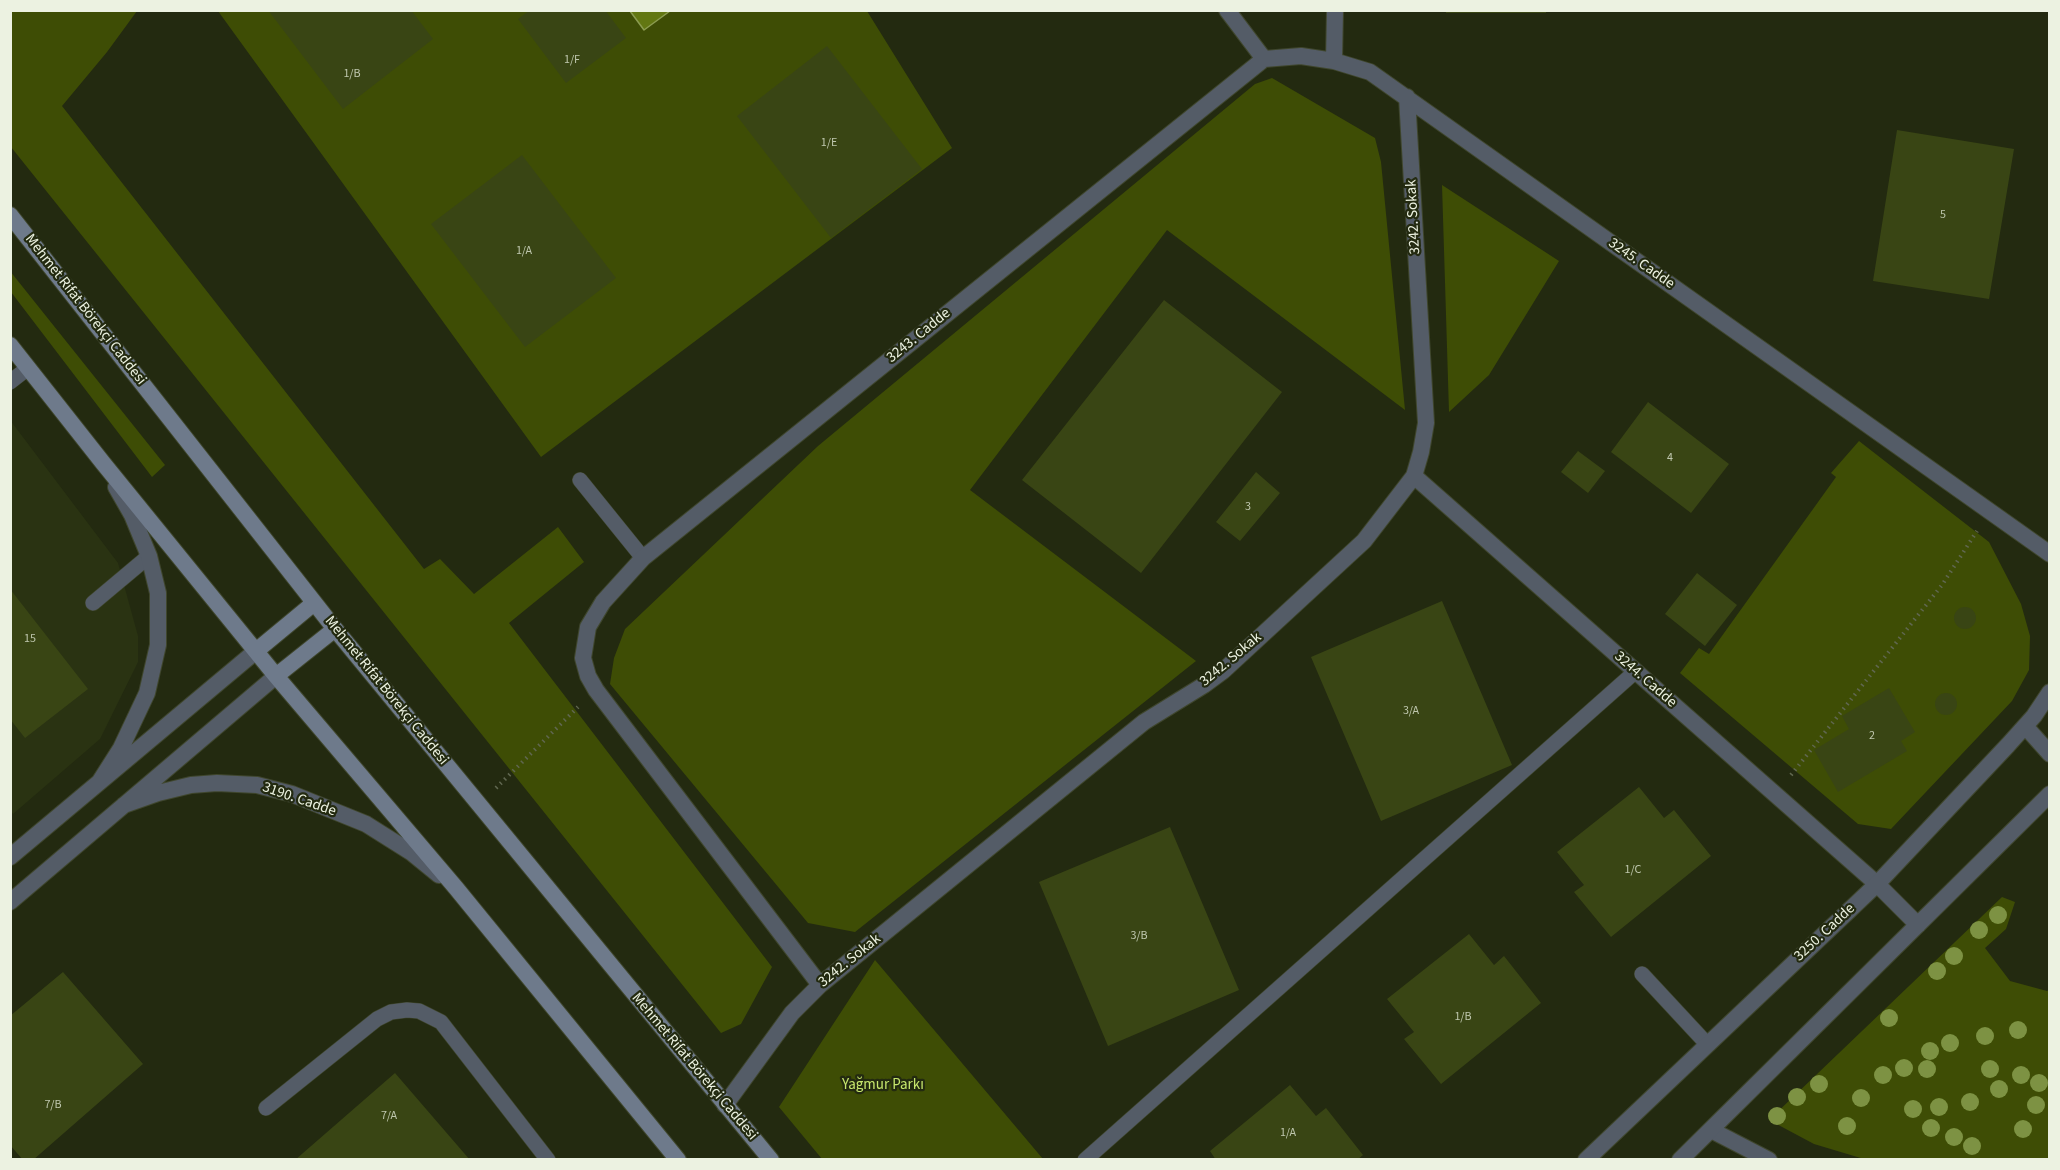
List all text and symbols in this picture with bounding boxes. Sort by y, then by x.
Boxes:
house number: 1/F [564,53,580,67]
house number: 1/B [343,67,361,81]
house number: 1/E [821,136,837,150]
street label: 3242. Sokak [1403,179,1425,255]
house number: 5 [1940,208,1946,222]
street label: Mehmet Rifat Börekçi Caddesi [21,231,149,389]
street label: 3245. Cadde [1604,235,1678,293]
house number: 1/A [516,244,532,258]
street label: 3243. Cadde [884,305,954,367]
house number: 4 [1667,451,1673,465]
house number: 3 [1245,500,1251,514]
street label: Mehmet Rifat Börekçi Caddesi [320,613,452,769]
street label: 3242. Sokak [1197,629,1265,691]
house number: 15 [24,632,36,646]
street label: 3244. Cadde [1610,648,1680,712]
house number: 3/A [1403,704,1419,718]
house number: 2 [1869,729,1875,743]
street label: 3190. Cadde [260,779,338,821]
house number: 1/C [1625,863,1641,877]
street label: 3250. Cadde [1791,900,1859,966]
house number: 3/B [1130,929,1148,943]
street label: 3242. Sokak [815,930,885,992]
street label: Mehmet Rifat Börekçi Caddesi [627,990,761,1144]
house number: 1/B [1454,1010,1472,1024]
park label: Yağmur Parkı [842,1077,924,1095]
house number: 7/B [44,1098,62,1112]
house number: 7/A [381,1109,397,1123]
house number: 1/A [1280,1126,1296,1140]

